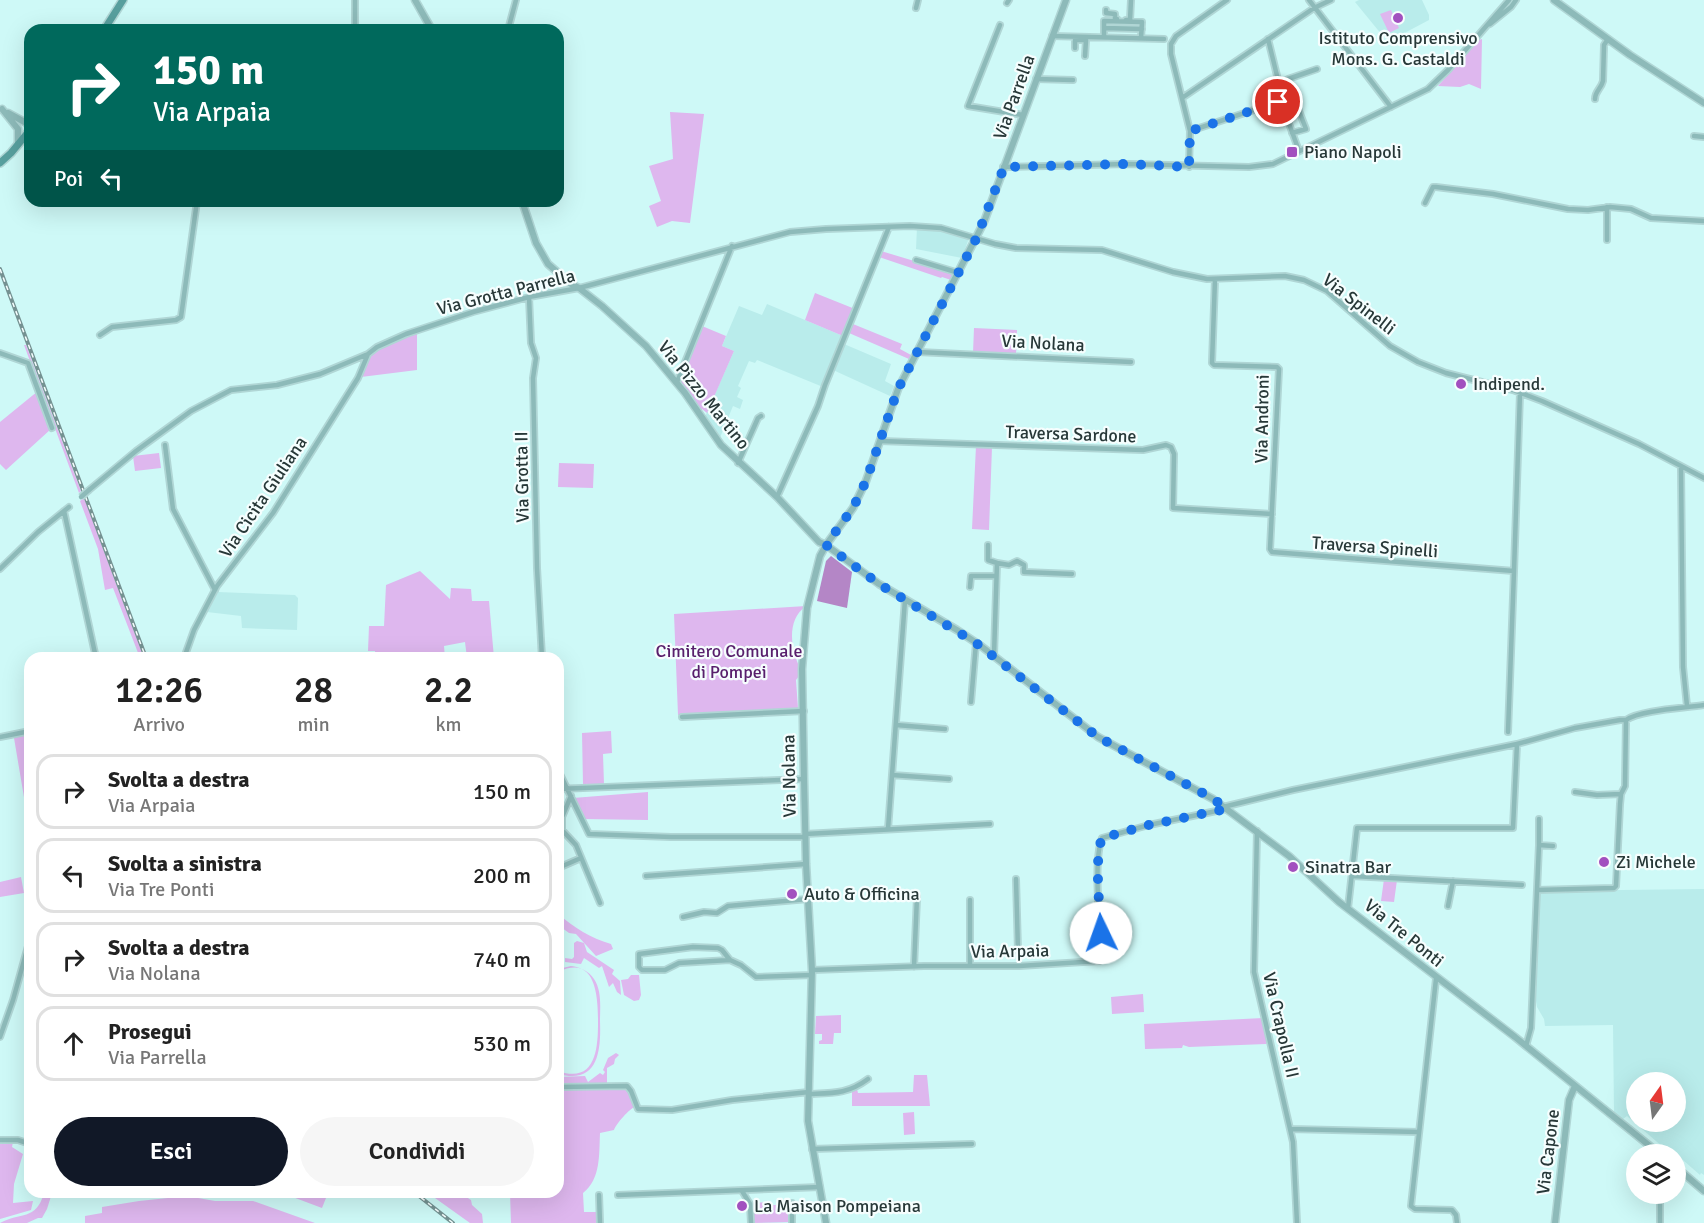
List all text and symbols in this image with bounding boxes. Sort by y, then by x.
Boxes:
marker: Istituto Comprensivo Mons. G. Castaldi [1391,11,1405,25]
place label: Istituto Comprensivo Mons. G. Castaldi [1318,27,1478,70]
text: 150 m [153,45,264,96]
icon: right [54,48,132,126]
street label: Via Parrella [988,52,1040,142]
pin [1252,76,1303,127]
icon: arrive [1261,85,1294,118]
text: Via Arpaia [153,96,271,129]
place label: Piano Napoli [1304,141,1402,163]
marker: Piano Napoli [1285,145,1299,159]
icon: left [95,162,128,195]
text: Poi [54,165,83,192]
street label: Via Grotta Parrella [435,264,577,320]
street label: Via Spinelli [1318,269,1400,339]
street label: Via Nolana [1001,330,1085,356]
street label: Via Pizzo Martino [653,336,755,454]
place label: Indipend. [1473,373,1545,395]
street label: Via Androni [1250,374,1274,464]
marker: Indipend. [1454,377,1468,391]
street label: Traversa Sardone [1005,421,1137,447]
street label: Via Grotta II [510,431,534,523]
street label: Via Cicita Giuliana [214,432,312,562]
street label: Traversa Spinelli [1311,532,1439,562]
park label: Cimitero Comunale di Pompei [656,640,802,683]
text: 12:26 [115,668,203,713]
text: 28 [294,668,333,713]
text: 2.2 [424,668,473,713]
text: Arrivo [133,712,185,737]
text: min [297,712,330,737]
text: km [435,712,461,737]
street label: Via Nolana [777,734,801,818]
text: Svolta a destra [108,766,249,793]
icon: right [57,775,90,808]
text: 150 m [473,778,531,805]
text: Via Arpaia [108,793,195,818]
text: Svolta a sinistra [108,850,262,877]
place label: Zi Michele [1616,851,1696,873]
marker: Zi Michele [1597,855,1611,869]
place label: Sinatra Bar [1305,856,1392,878]
icon: left [57,859,90,892]
marker: Sinatra Bar [1286,860,1300,874]
text: 200 m [473,862,531,889]
text: Via Tre Ponti [108,877,214,902]
place label: Auto & Officina [804,883,920,905]
marker: Auto & Officina [785,887,799,901]
street label: Via Tre Ponti [1360,894,1448,972]
position arrow [1069,901,1133,965]
text: Svolta a destra [108,934,249,961]
street label: Via Arpaia [970,939,1050,963]
icon: right [57,943,90,976]
text: 740 m [473,946,531,973]
text: Via Nolana [108,961,201,986]
street label: Via Crapolla II [1258,970,1304,1080]
text: Prosegui [108,1018,192,1045]
icon: ahead [57,1027,90,1060]
text: 530 m [473,1030,531,1057]
text: Via Parrella [108,1045,207,1070]
north arrow [1626,1072,1686,1132]
map controls [1626,1072,1686,1204]
street label: Via Capone [1532,1108,1564,1196]
button: Esci [54,1117,288,1186]
button: Condividi [300,1117,534,1186]
button: layers [1626,1144,1686,1204]
place label: La Maison Pompeiana [754,1195,921,1217]
marker: La Maison Pompeiana [735,1199,749,1213]

